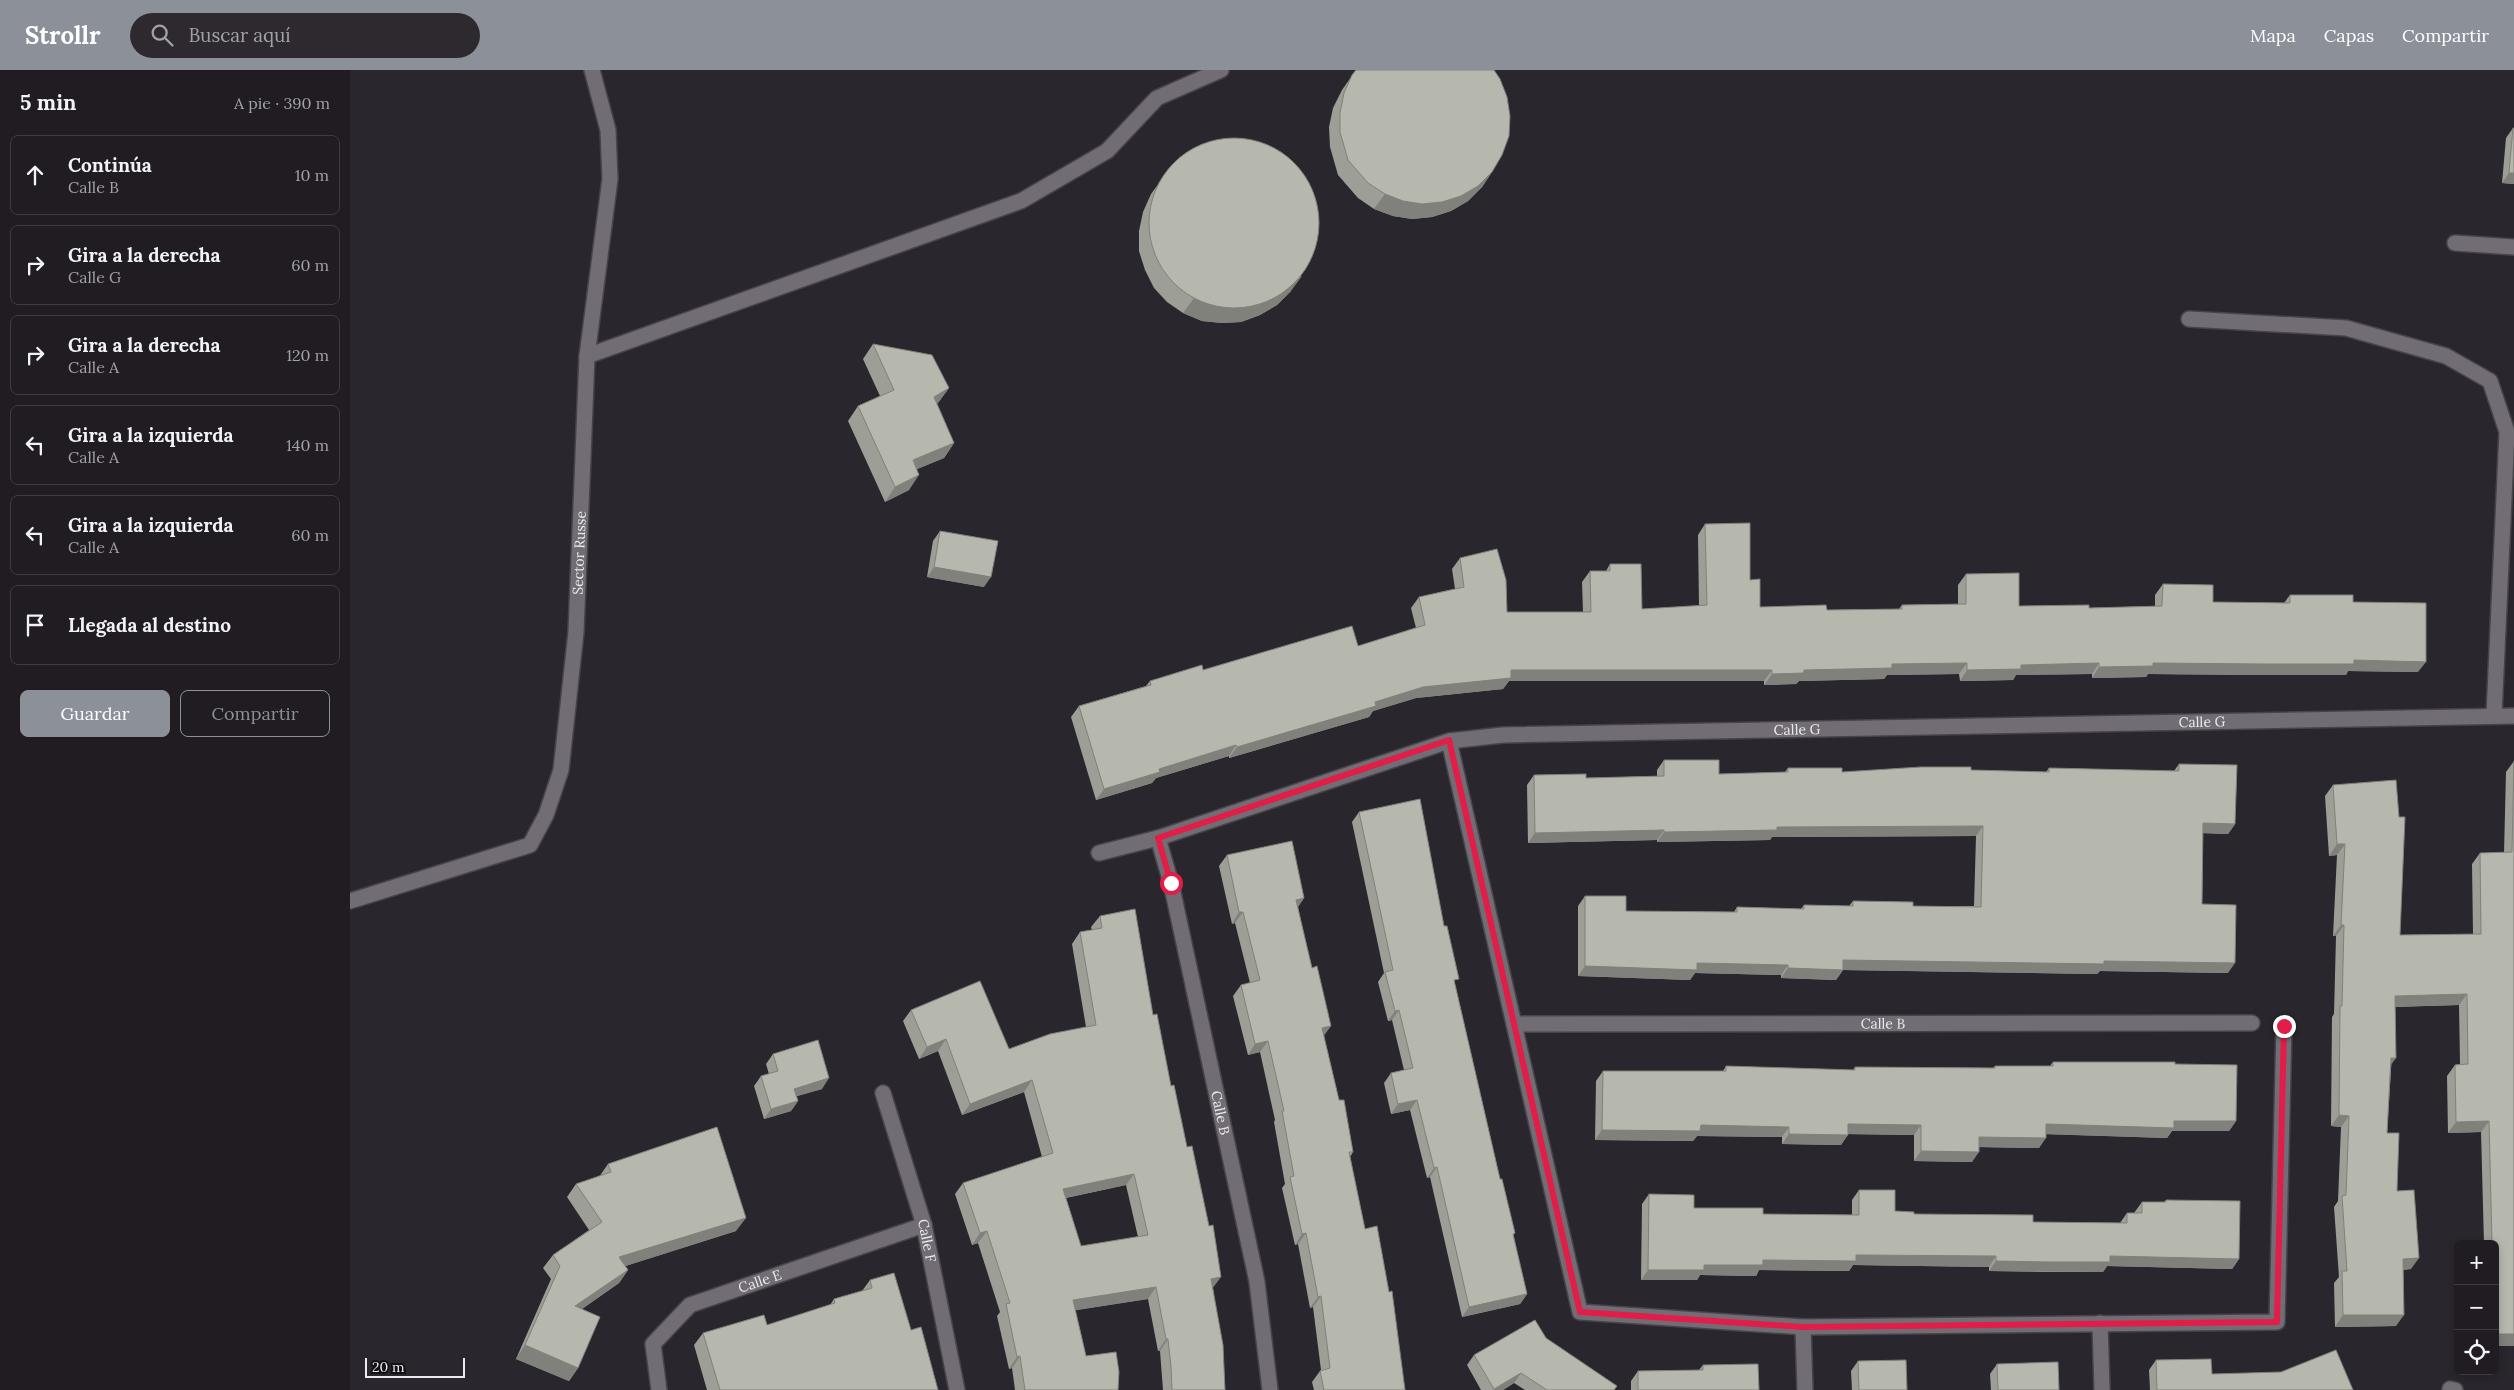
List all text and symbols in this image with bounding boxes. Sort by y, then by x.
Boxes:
search box [130,13,480,58]
text: Strollr [25,20,100,51]
icon: search [148,21,176,49]
text: Buscar aquí [188,23,291,47]
text: Mapa [2250,24,2296,47]
text: Capas [2324,24,2374,47]
text: Compartir [2402,24,2489,47]
text: 5 min [20,89,76,116]
text: A pie · 390 m [234,93,330,113]
text: Continúa [68,153,152,177]
icon: ahead [21,161,49,189]
text: 10 m [295,165,329,185]
text: Calle B [68,177,119,197]
text: Gira a la derecha [68,243,221,267]
icon: right [21,251,49,279]
text: 60 m [291,255,329,275]
text: Calle G [68,267,121,287]
text: Gira a la derecha [68,333,221,357]
icon: right [21,341,49,369]
text: 120 m [286,345,329,365]
text: Calle A [68,357,119,377]
text: Gira a la izquierda [68,423,234,447]
icon: left [21,431,49,459]
text: 140 m [286,435,329,455]
text: Calle A [68,447,119,467]
street label: Sector Russe [568,510,590,595]
text: Gira a la izquierda [68,513,234,537]
icon: left [21,521,49,549]
text: 60 m [291,525,329,545]
text: Calle A [68,537,119,557]
icon: arrive [21,611,49,639]
text: Llegada al destino [68,613,231,637]
button: Guardar [20,690,170,737]
button: Compartir [180,690,330,737]
street label: Calle G [2178,712,2226,731]
street label: Calle G [1774,720,1821,739]
route start [1160,872,1183,895]
street label: Calle B [1861,1014,1906,1033]
route end [2273,1015,2296,1038]
street label: Calle B [1207,1089,1234,1137]
street label: Calle F [914,1217,940,1264]
map controls [2454,1240,2499,1375]
button: + [2454,1240,2499,1285]
street label: Calle E [736,1265,784,1297]
button: − [2454,1285,2499,1330]
button: locate [2454,1330,2499,1375]
scale bar [365,1355,465,1378]
text: 20 m [372,1358,404,1376]

